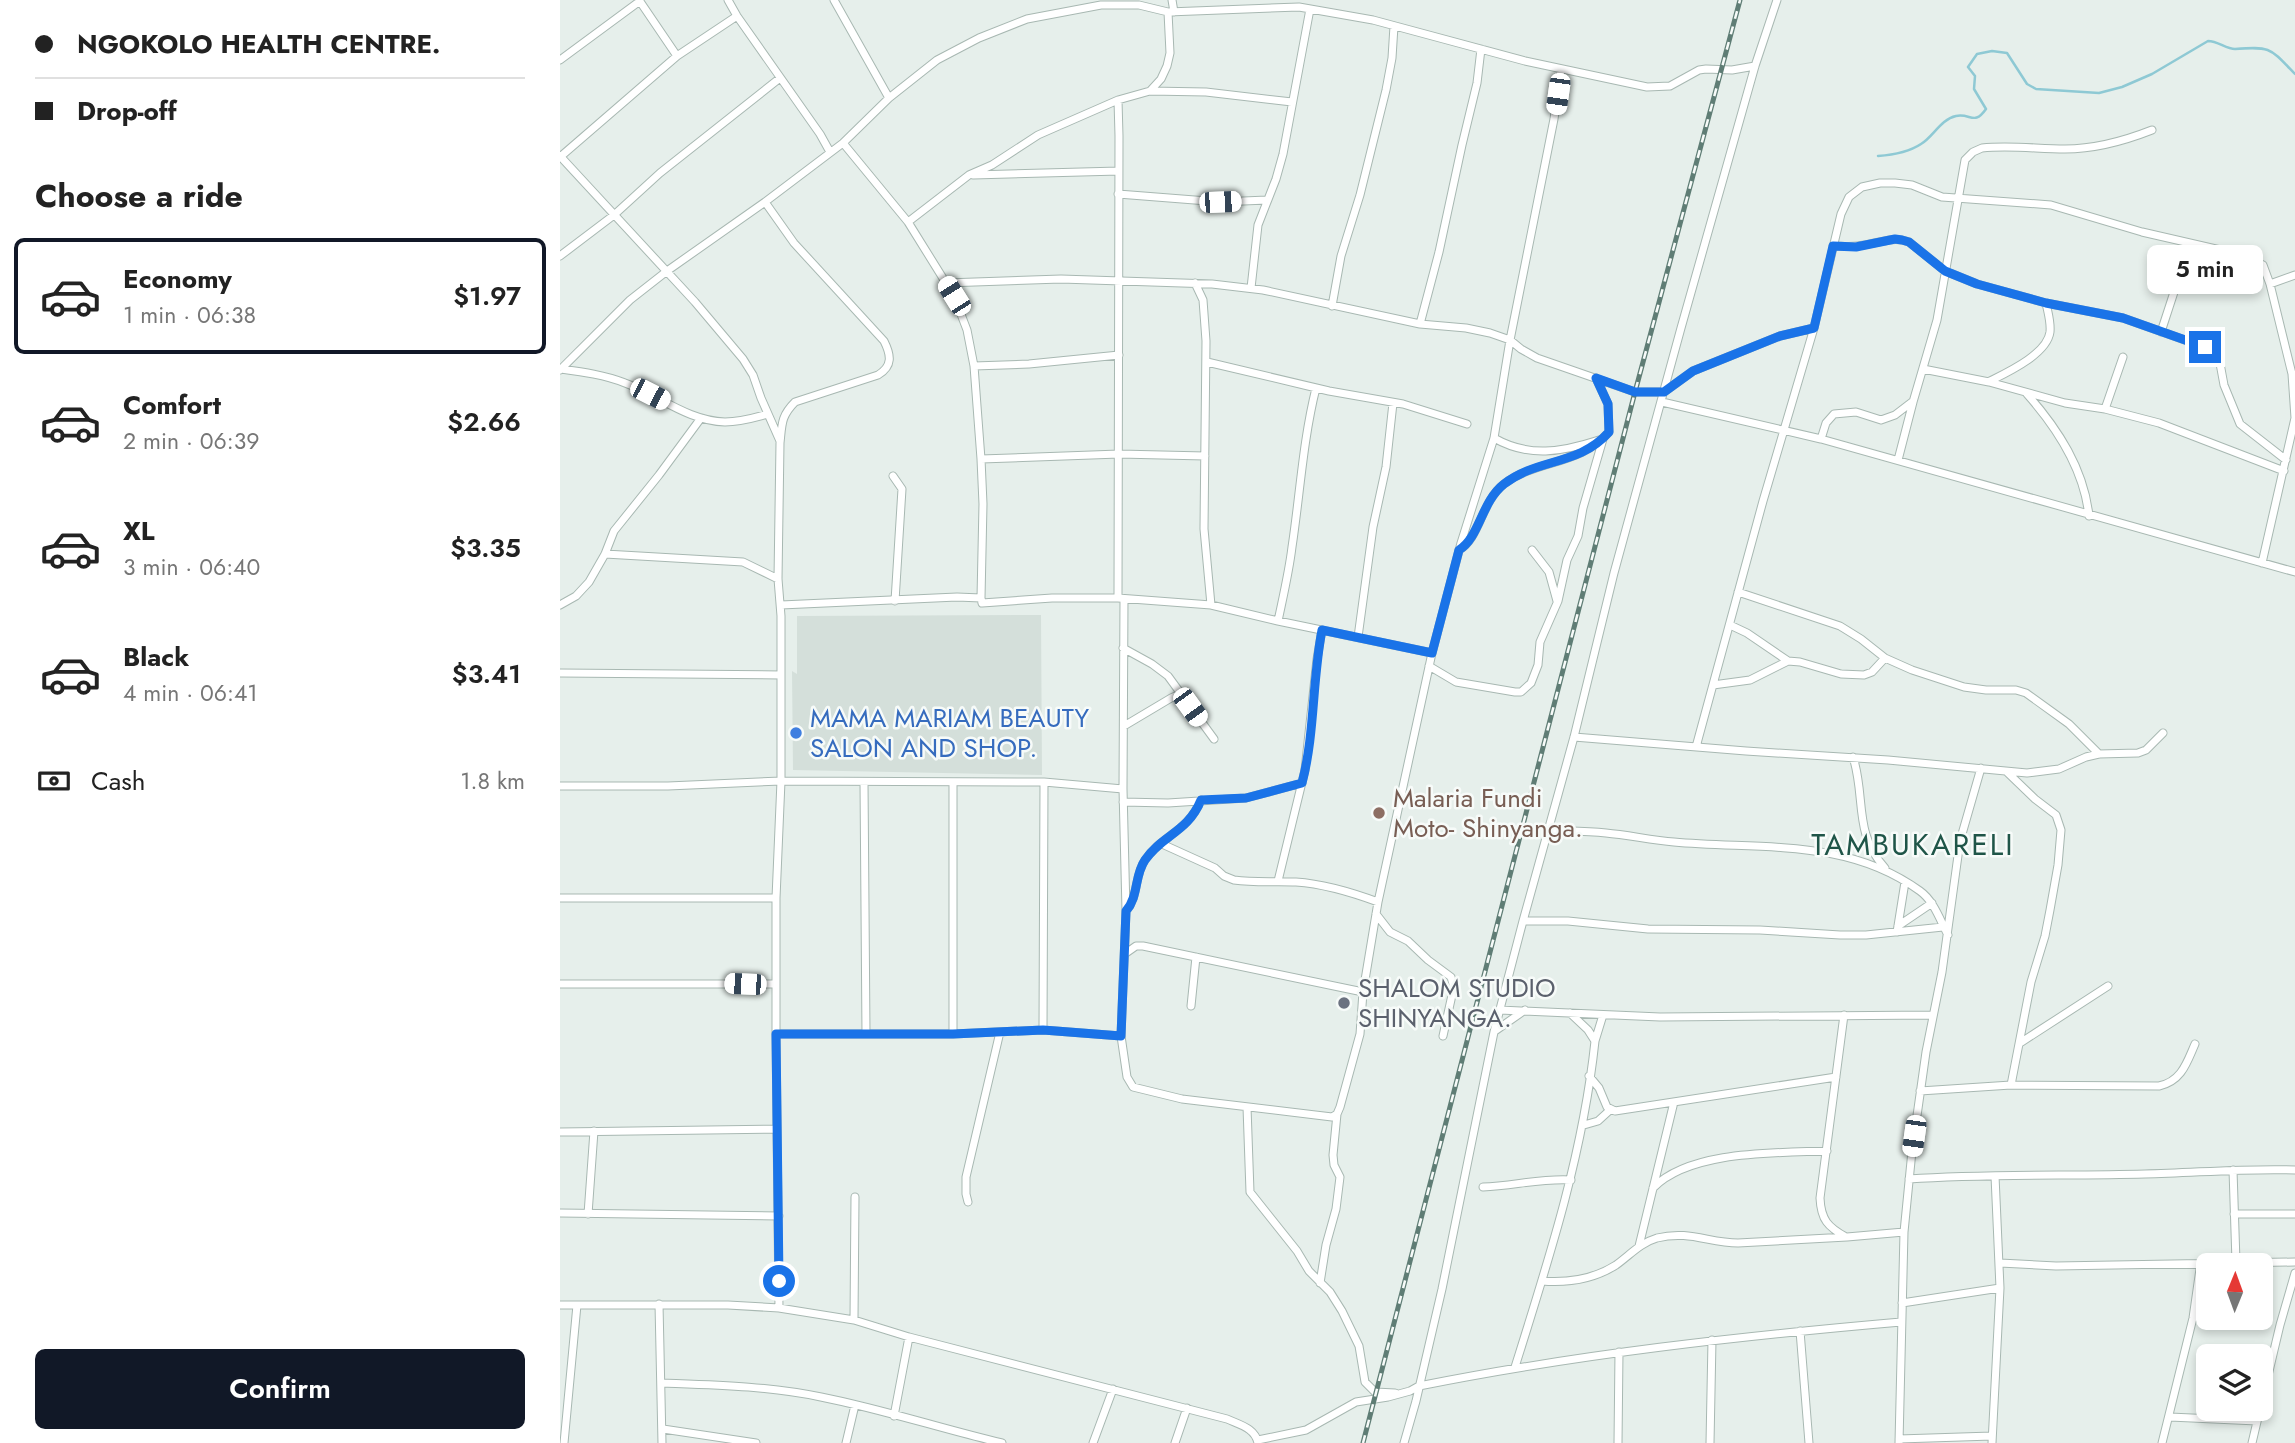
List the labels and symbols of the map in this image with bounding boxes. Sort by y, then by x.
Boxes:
car [1545,72,1572,116]
car [1199,191,1242,213]
callout: 5 min [2147,246,2263,294]
car [934,273,975,319]
route end [2189,331,2221,363]
car [627,375,674,413]
car [1170,684,1211,730]
place label: MAMA MARIAM BEAUTY SALON AND SHOP. [810,699,1090,767]
marker: MAMA MARIAM BEAUTY SALON AND SHOP. [788,725,804,741]
place label: Malaria Fundi Moto- Shinyanga. [1393,779,1583,847]
marker: Malaria Fundi Moto- Shinyanga. [1371,805,1387,821]
district label: TAMBUKARELI [1811,823,2015,866]
place label: SHALOM STUDIO SHINYANGA. [1358,969,1556,1037]
car [724,973,767,995]
marker: SHALOM STUDIO SHINYANGA. [1336,995,1352,1011]
car [1901,1114,1928,1158]
north arrow [2196,1253,2273,1330]
route start [763,1265,795,1297]

